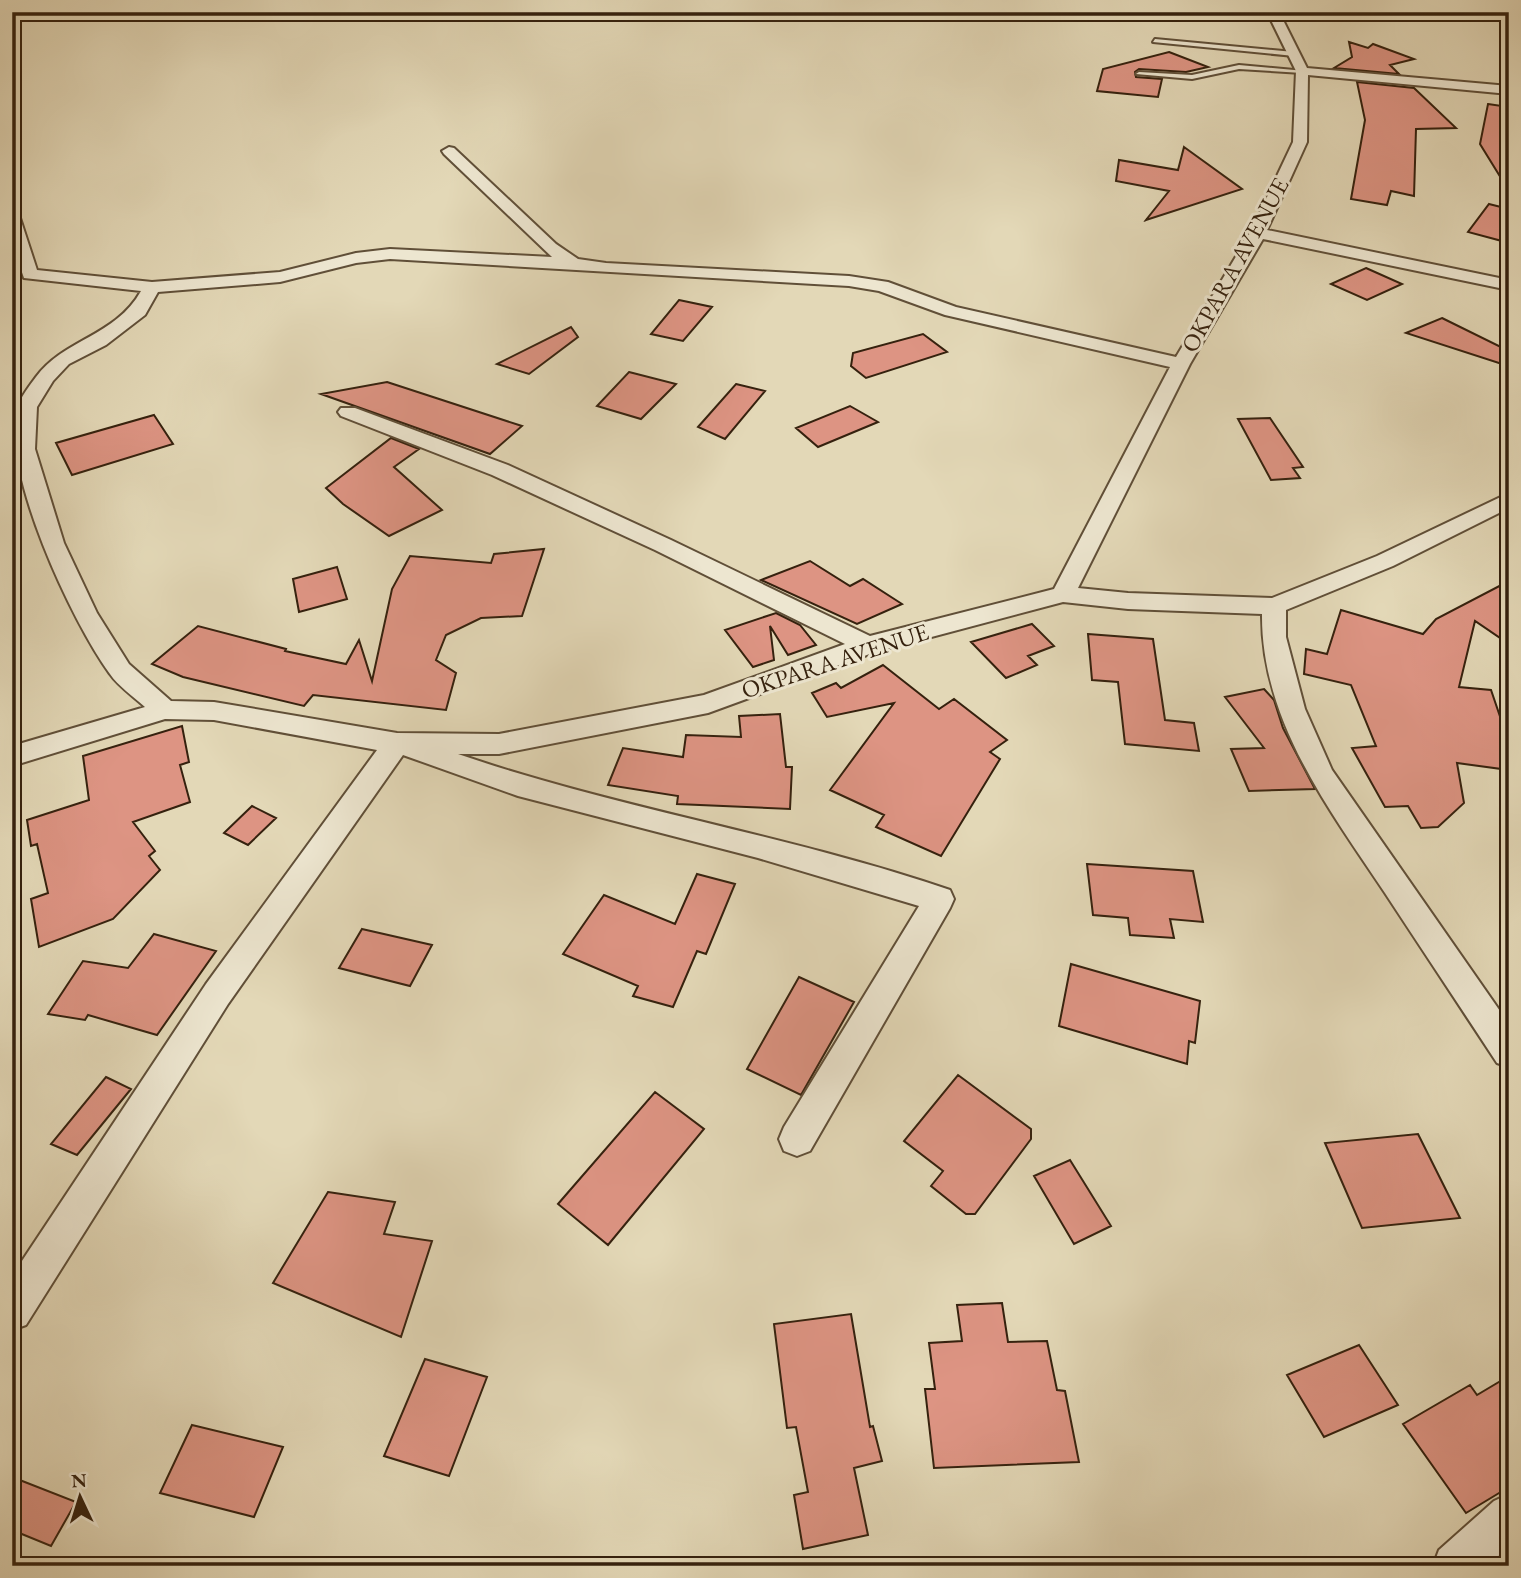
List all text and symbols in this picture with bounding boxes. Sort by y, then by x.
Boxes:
street label: OKPARA AVENUE [1174,172,1295,358]
street label: OKPARA AVENUE [737,616,932,705]
north arrow [46,1462,116,1532]
text: N [70,1467,88,1494]

